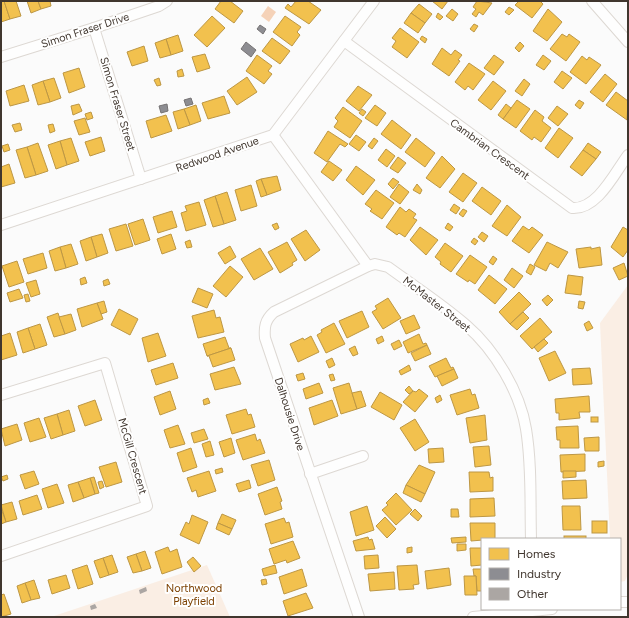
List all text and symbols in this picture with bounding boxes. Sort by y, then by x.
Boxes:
street label: Simon Fraser Drive [39,10,131,51]
street label: Simon Fraser Street [97,56,138,153]
street label: Cambrian Crescent [447,116,532,183]
street label: Redwood Avenue [174,134,260,175]
street label: McMaster Street [400,274,473,335]
street label: Dalhousie Drive [272,376,307,452]
street label: McGill Crescent [115,416,150,496]
legend [481,538,621,610]
text: Homes [517,547,556,561]
text: Industry [517,567,562,581]
park label: Northwood Playfield [166,582,222,608]
text: Other [517,587,548,601]

